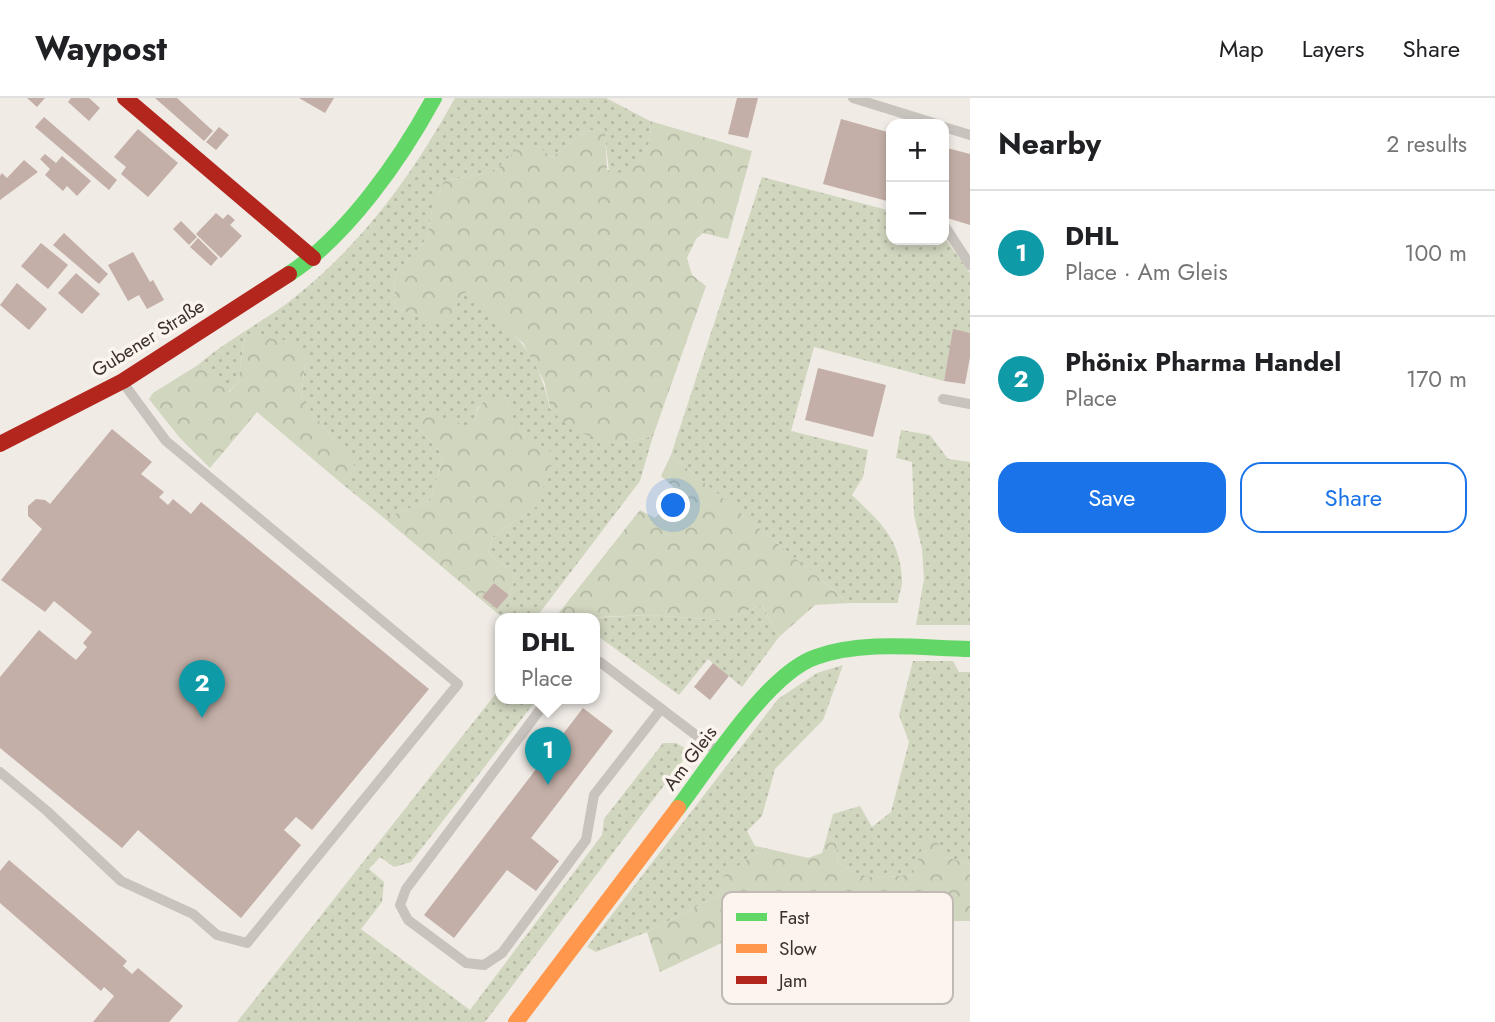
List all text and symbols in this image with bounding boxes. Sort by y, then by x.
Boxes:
text: Waypost [35,25,167,72]
text: Map [1219,31,1264,66]
text: Layers [1302,31,1364,66]
text: Share [1402,31,1460,66]
map controls [886,119,949,245]
button: + [886,119,949,182]
text: Nearby [998,122,1101,165]
text: 2 results [1386,127,1467,161]
button: − [886,182,949,245]
text: DHL [1065,217,1118,255]
text: 1 [1015,236,1027,270]
text: 100 m [1404,236,1467,270]
text: Place · Am Gleis [1065,255,1228,289]
street label: Gubener Straße [86,292,210,383]
text: Phönix Pharma Handel [1065,343,1341,381]
text: 2 [1013,362,1029,396]
text: 170 m [1406,362,1467,396]
text: Place [1065,381,1117,415]
button: Save [998,462,1226,533]
button: Share [1240,462,1467,533]
your location [656,488,690,522]
popup [495,613,600,704]
text: DHL [521,623,574,661]
pin: 2 [179,660,225,718]
text: Place [521,661,573,695]
street label: Am Gleis [657,720,723,796]
pin: 1 [525,727,571,785]
legend [722,892,953,1004]
text: Fast [779,904,810,931]
text: Slow [779,935,817,962]
text: Jam [776,967,808,994]

